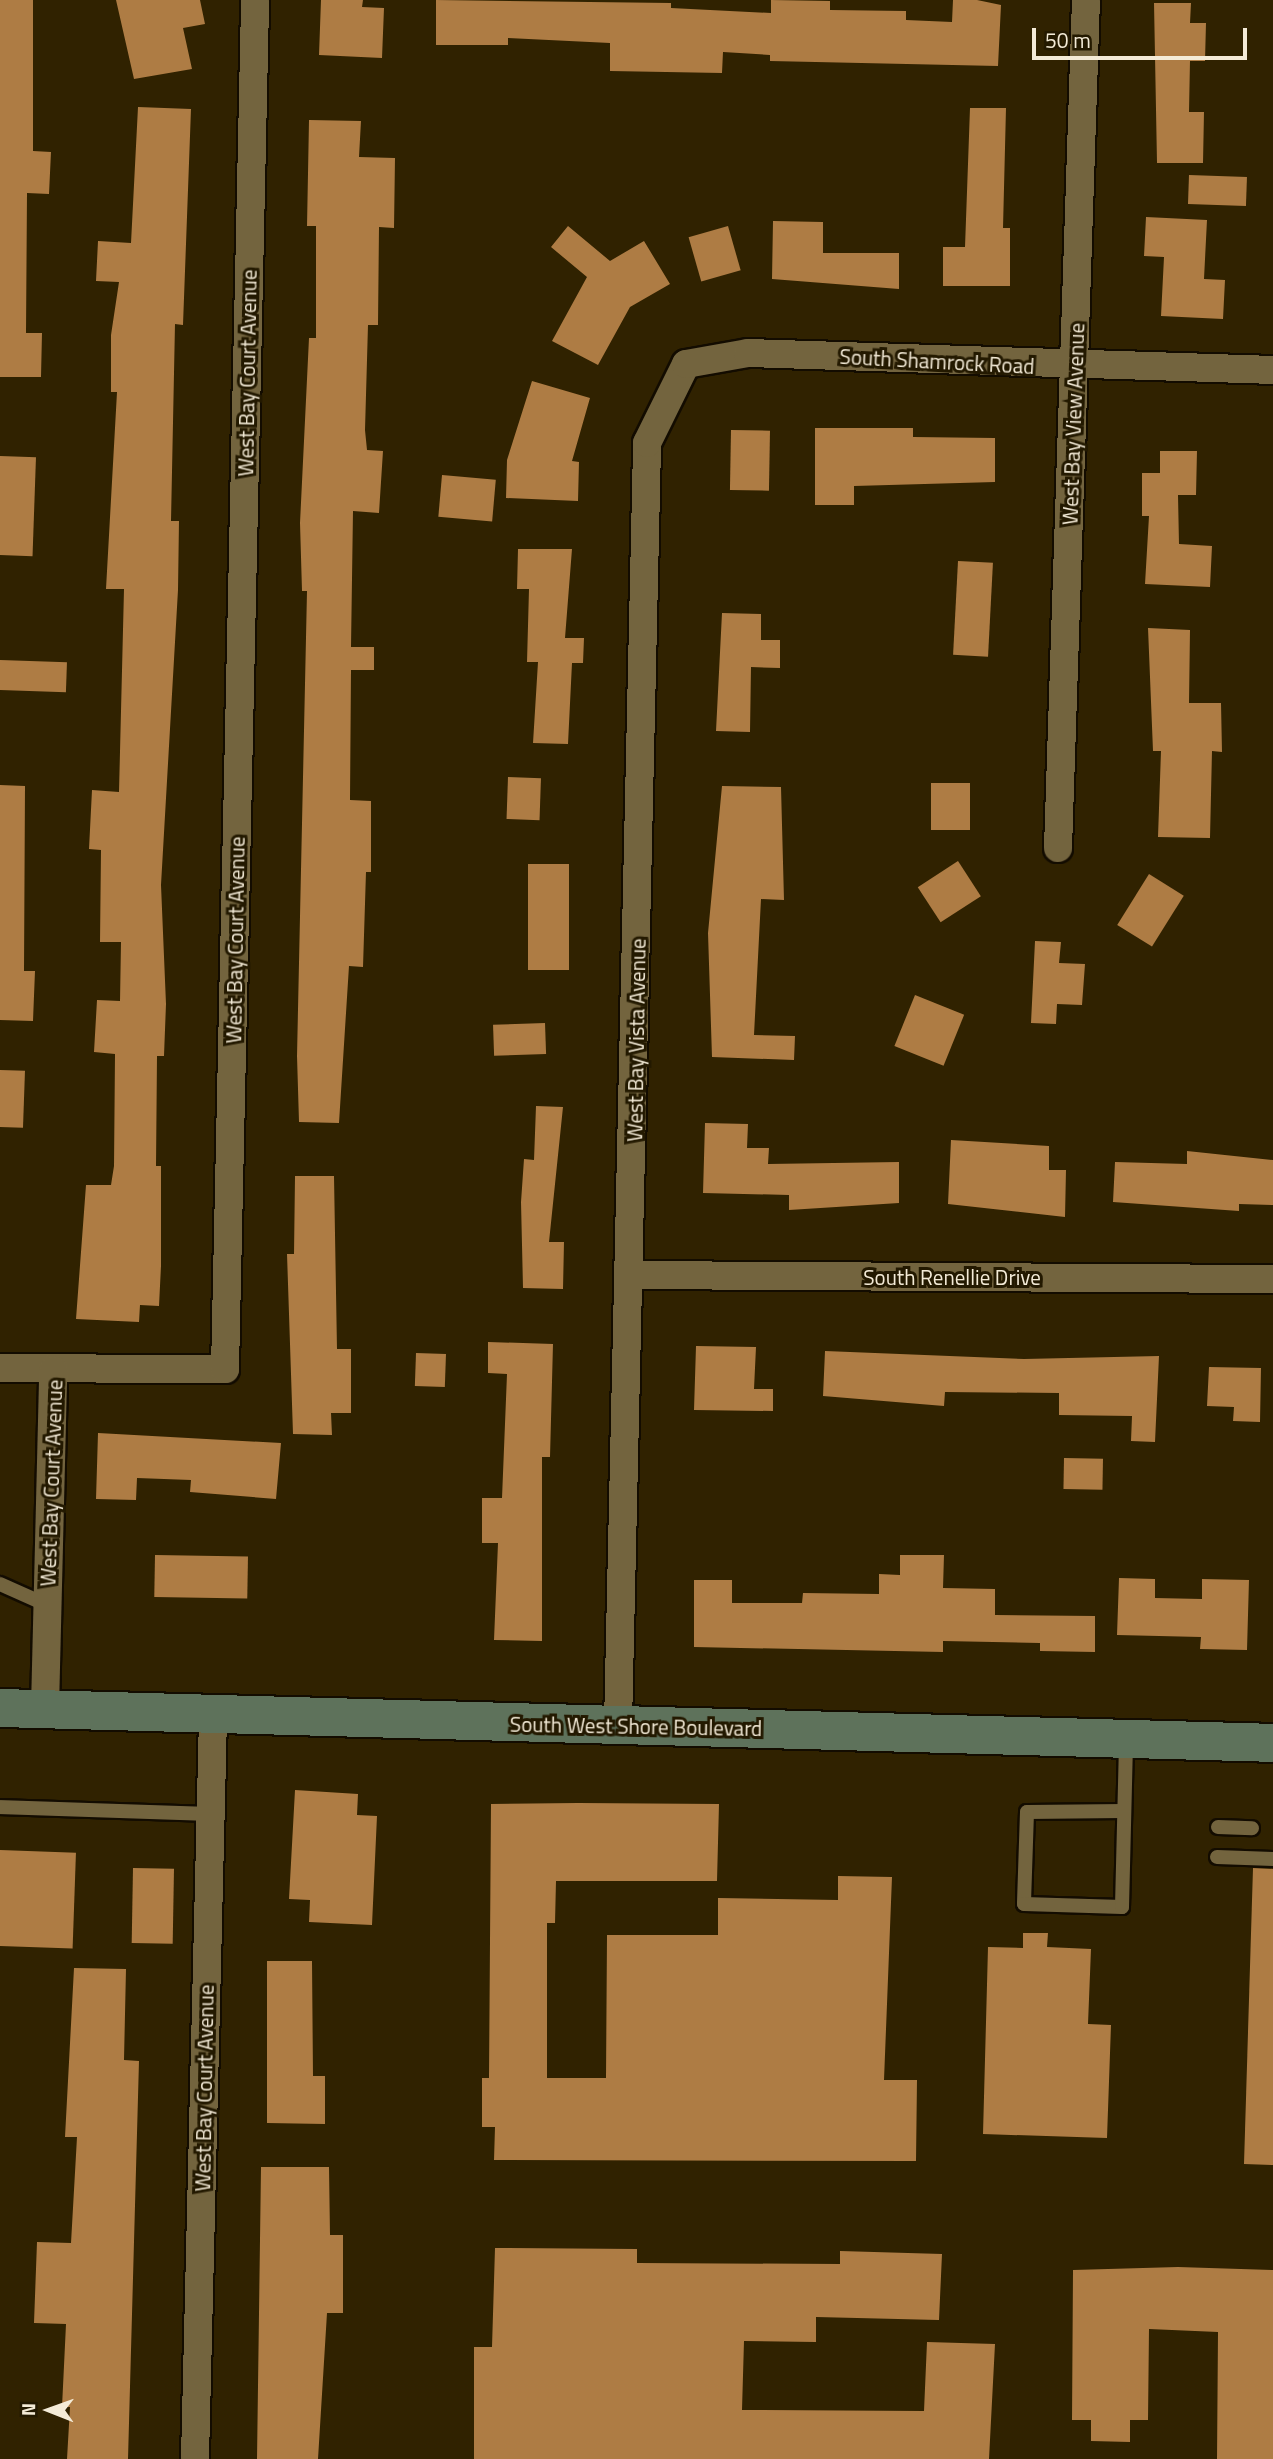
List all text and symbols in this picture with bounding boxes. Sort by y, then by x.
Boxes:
scale bar [1035,14,1250,58]
text: 50 m [1045,24,1091,56]
street label: West Bay Court Avenue [233,269,261,477]
street label: West Bay View Avenue [1057,322,1089,526]
street label: South Shamrock Road [839,343,1035,379]
street label: West Bay Court Avenue [221,836,249,1044]
street label: West Bay Vista Avenue [622,938,650,1142]
street label: South Renellie Drive [863,1264,1041,1290]
street label: West Bay Court Avenue [35,1379,67,1587]
street label: South West Shore Boulevard [510,1711,762,1741]
street label: West Bay Court Avenue [190,1984,218,2192]
north arrow [14,2375,84,2445]
text: N [13,2403,42,2416]

